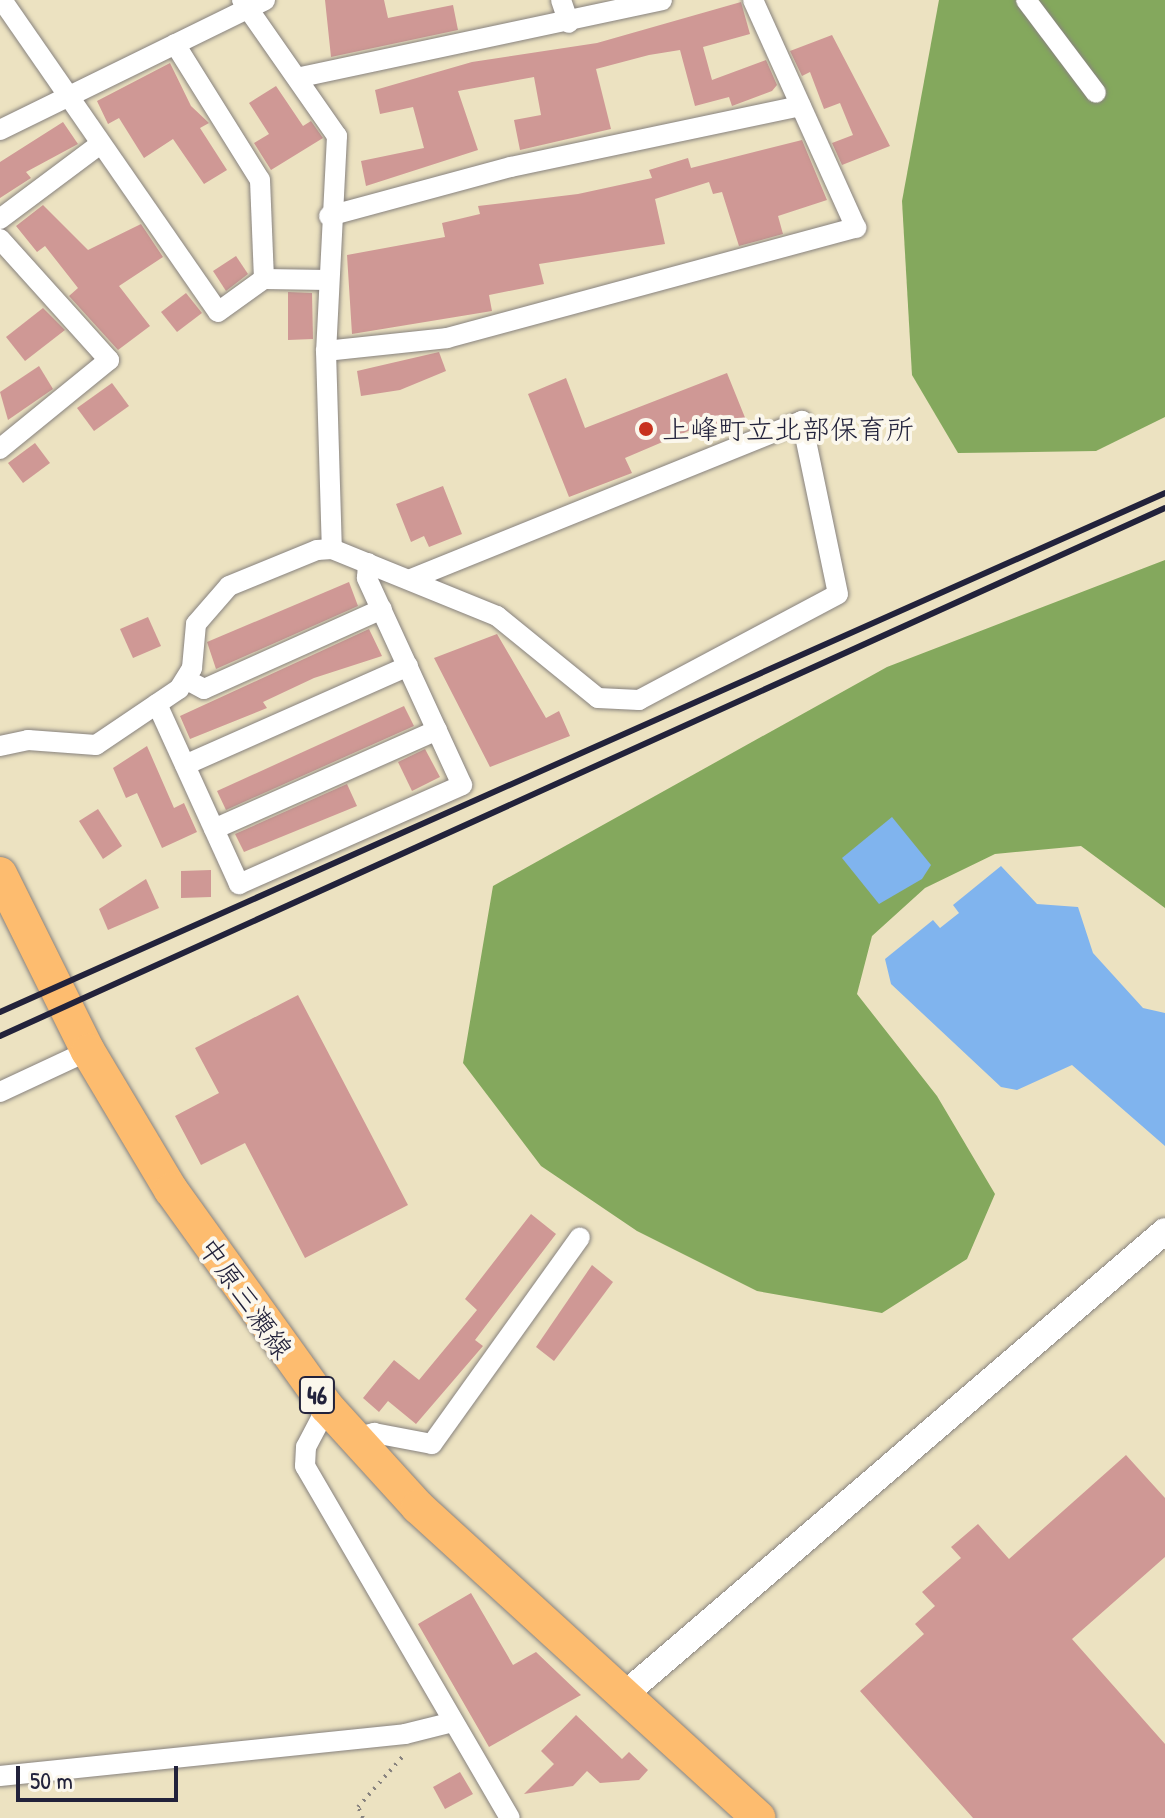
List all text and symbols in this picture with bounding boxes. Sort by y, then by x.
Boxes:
place label: 上峰町立北部保育所 [662,412,914,446]
marker: 上峰町立北部保育所 [637,420,655,438]
street label: 中原三瀬線 [192,1231,300,1365]
road number: 46 [297,1373,337,1417]
scale bar [20,1750,182,1800]
text: 50 m [30,1764,73,1796]

